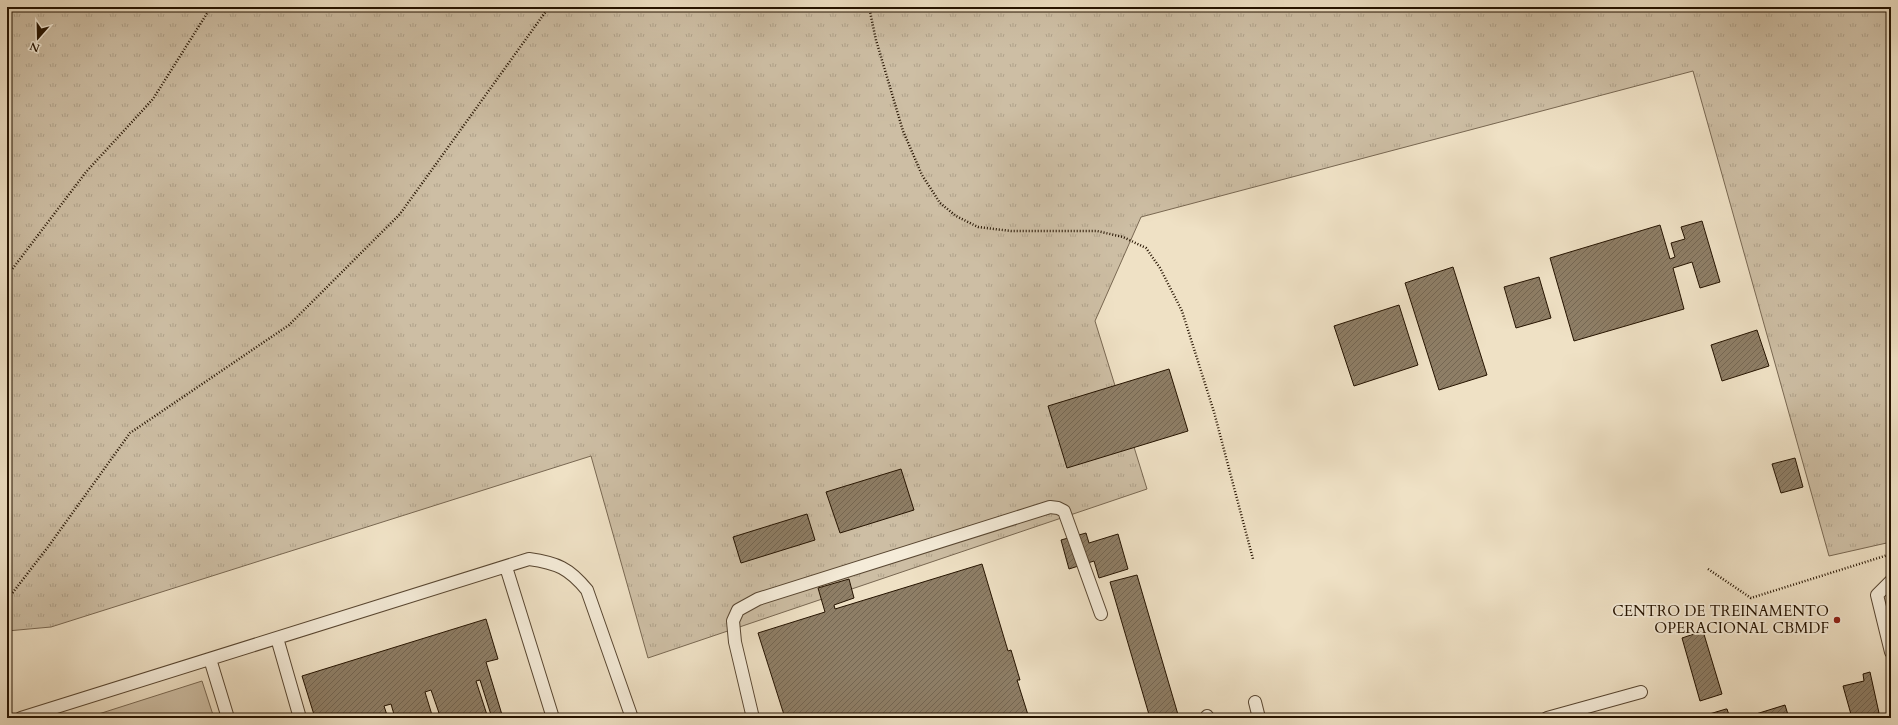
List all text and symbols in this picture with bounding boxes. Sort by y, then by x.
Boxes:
north arrow [18,18,58,58]
text: N [27,38,42,56]
place label: CENTRO DE TREINAMENTO OPERACIONAL CBMDF [1612,601,1829,638]
marker: CENTRO DE TREINAMENTO OPERACIONAL CBMDF [1832,615,1842,625]

